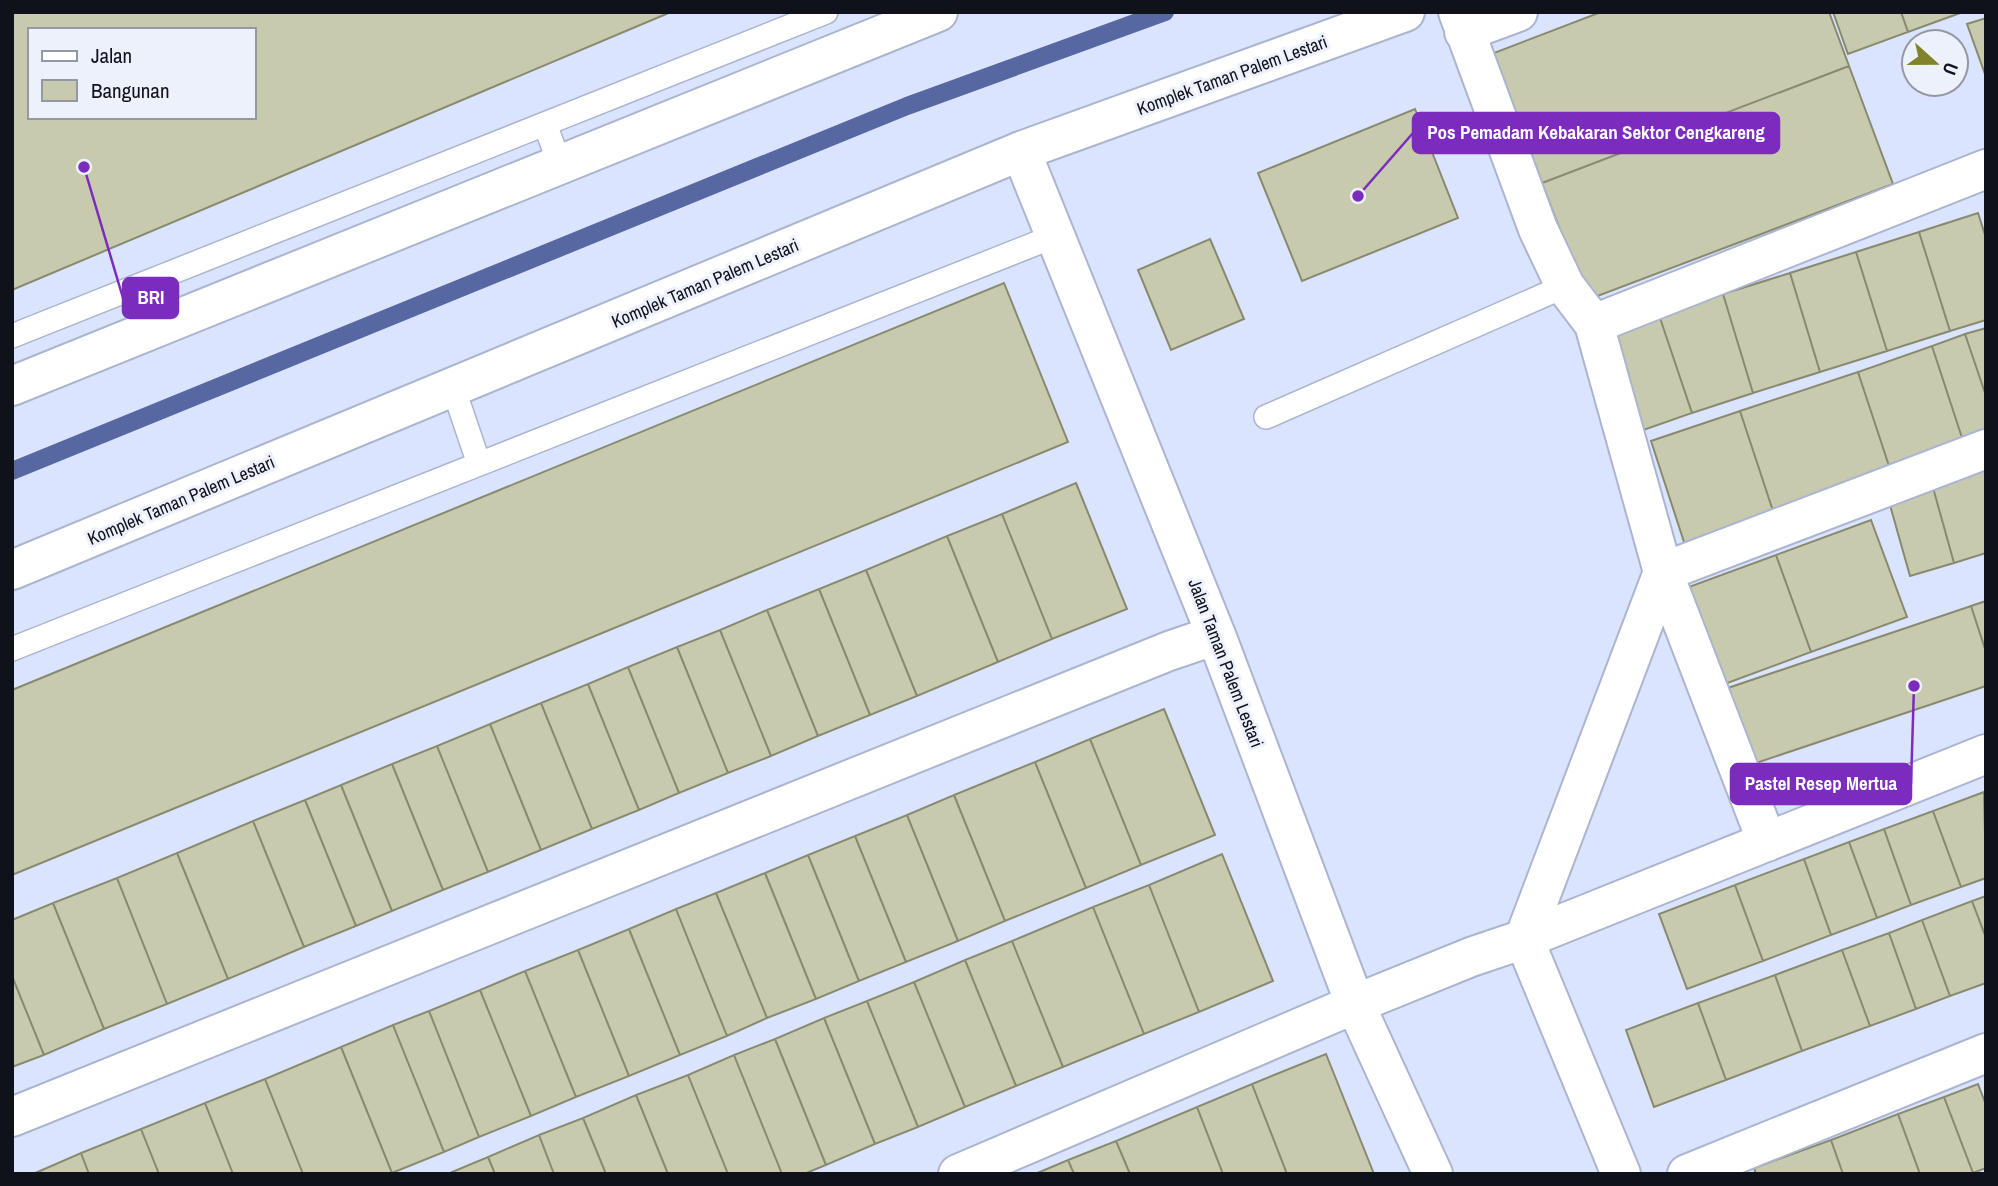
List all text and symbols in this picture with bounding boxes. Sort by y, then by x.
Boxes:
legend [28,28,256,119]
north arrow [1900,28,1970,98]
street label: Komplek Taman Palem Lestari [1133,29,1331,121]
text: Jalan [91,41,132,70]
text: U [1937,59,1965,79]
text: Bangunan [91,76,170,105]
callout: Pos Pemadam Kebakaran Sektor Cengkareng [1413,113,1779,153]
text: Pos Pemadam Kebakaran Sektor Cengkareng [1427,119,1765,145]
street label: Komplek Taman Palem Lestari [608,232,802,334]
callout: BRI [123,278,178,318]
text: BRI [138,284,164,310]
street label: Komplek Taman Palem Lestari [84,449,278,551]
street label: Jalan Taman Palem Lestari [1182,575,1270,751]
callout: Pastel Resep Mertua [1731,764,1911,804]
text: Pastel Resep Mertua [1745,770,1898,796]

